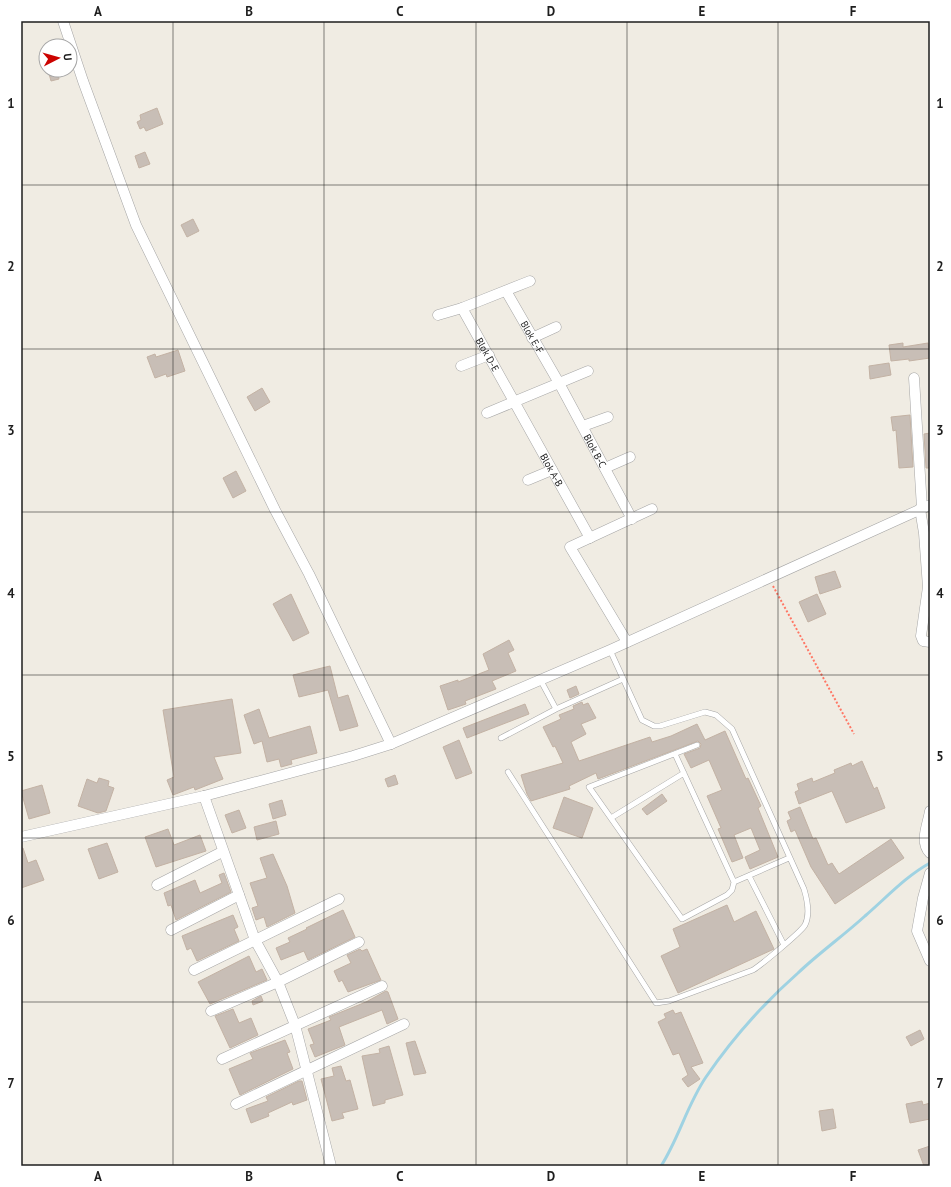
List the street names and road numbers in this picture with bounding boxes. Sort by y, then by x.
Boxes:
street label: Blok E-F [518,318,547,356]
street label: Blok D-E [473,335,502,374]
street label: Blok B-C [581,432,610,470]
street label: Blok A-B [538,451,566,489]

